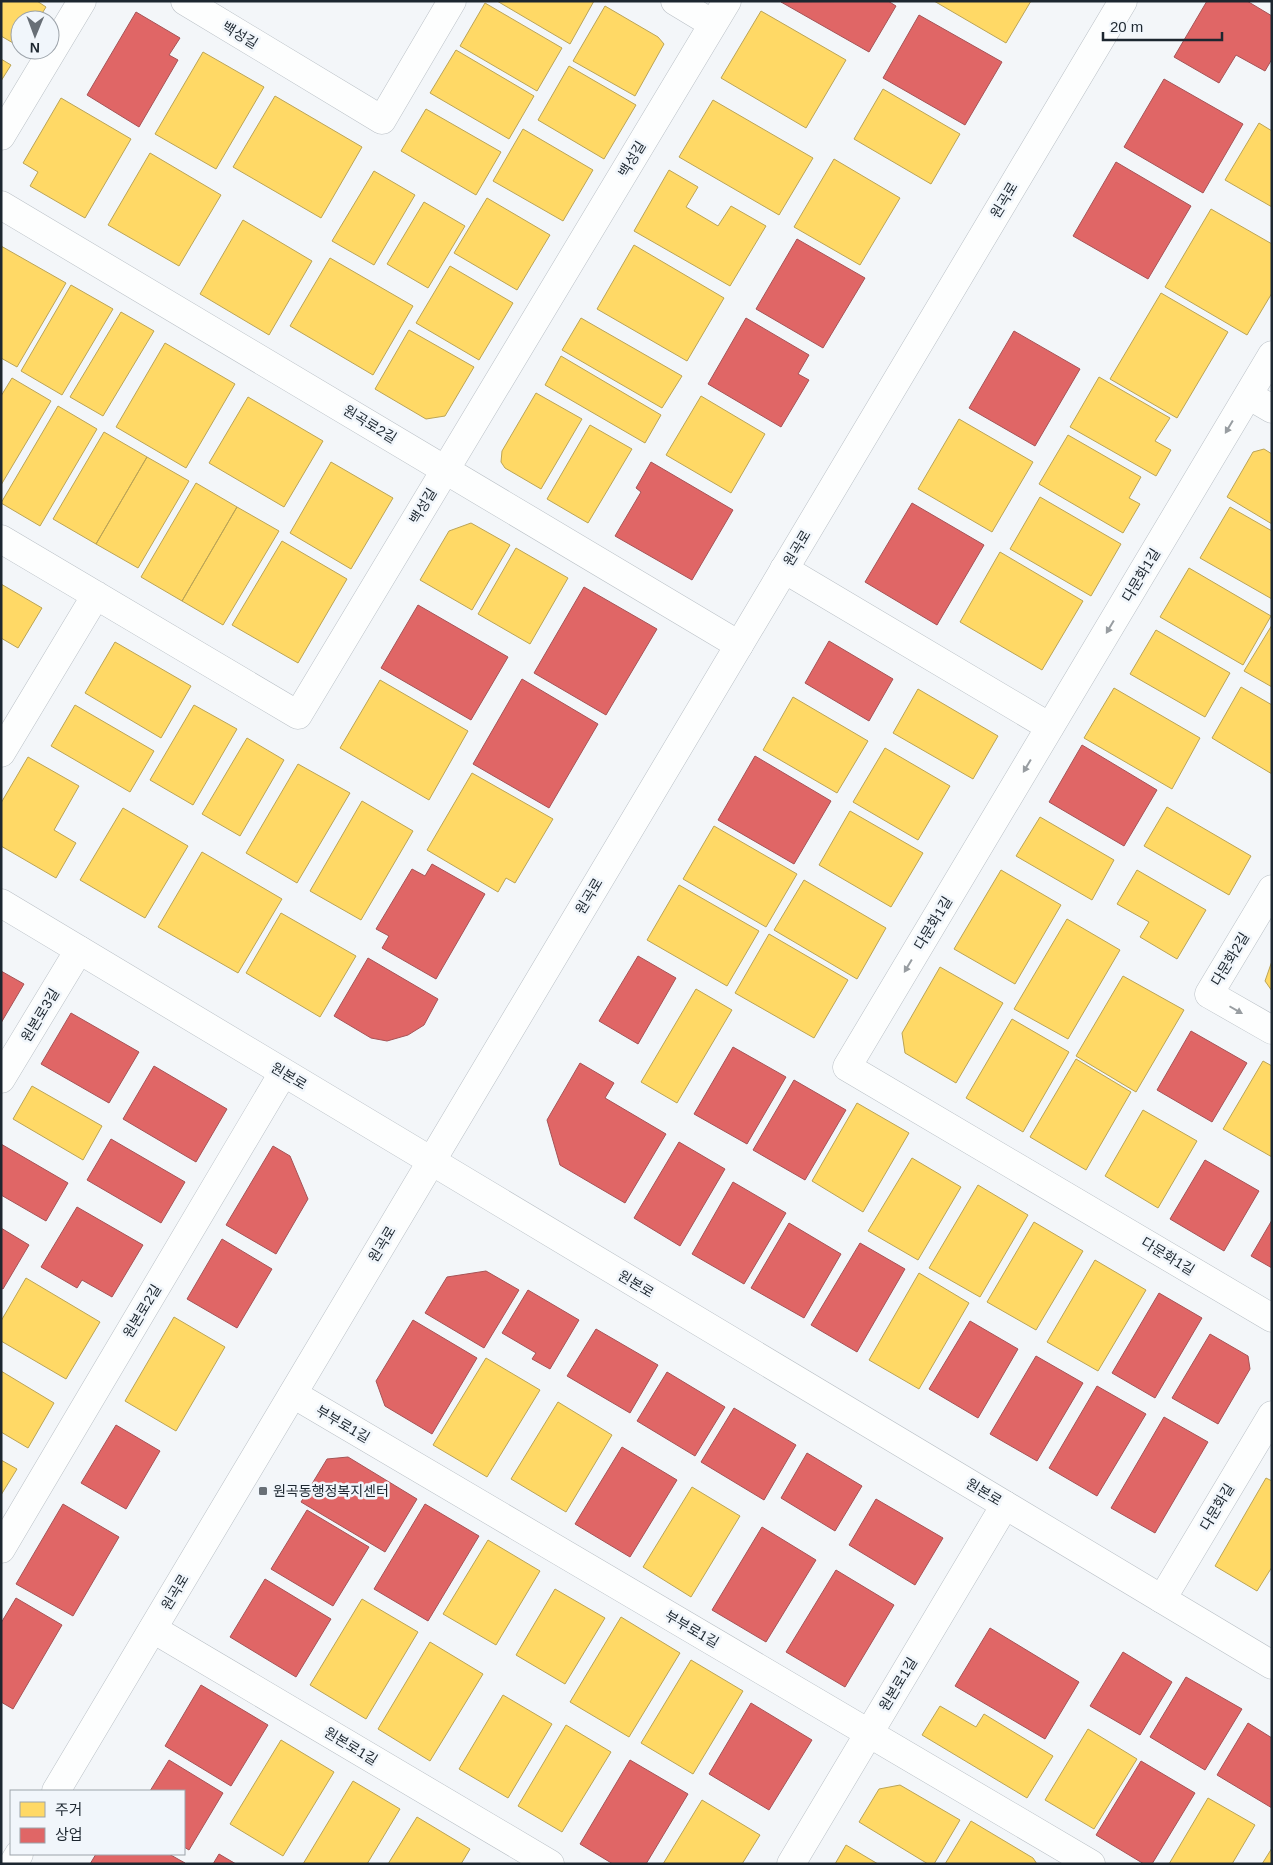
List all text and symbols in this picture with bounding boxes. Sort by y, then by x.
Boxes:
north arrow [10,10,60,60]
scale bar [1103,10,1222,42]
street label: 백성길 [219,18,261,52]
text: 20 m [1110,18,1143,35]
text: N [30,40,40,56]
street label: 백성길 [615,138,649,180]
street label: 원곡로 [987,179,1021,221]
street label: 원곡로2길 [340,402,400,446]
one-way arrow [1224,421,1233,434]
street label: 백성길 [406,485,440,527]
street label: 원곡로 [780,527,814,569]
street label: 다문화1길 [1119,545,1163,605]
one-way arrow [1105,620,1114,633]
one-way arrow [1022,760,1031,773]
street label: 원곡로 [572,875,606,917]
street label: 다문화1길 [911,893,955,953]
street label: 다문화2길 [1208,929,1252,989]
one-way arrow [903,960,912,973]
street label: 원본로3길 [18,985,62,1045]
one-way arrow [1230,1005,1243,1014]
street label: 원본로 [268,1059,310,1093]
street label: 원곡로 [365,1223,399,1265]
street label: 다문화1길 [1138,1234,1198,1278]
street label: 원본로 [615,1267,657,1301]
street label: 원본로2길 [120,1281,164,1341]
street label: 부부로1길 [313,1402,373,1446]
street label: 원본로 [963,1475,1005,1509]
street label: 다문화길 [1197,1481,1237,1533]
place label: 원곡동행정복지센터 [273,1483,389,1499]
marker: 원곡동행정복지센터 [257,1485,269,1497]
street label: 원곡로 [158,1571,192,1613]
street label: 부부로1길 [662,1607,722,1651]
street label: 원본로1길 [876,1654,920,1714]
street label: 원본로1길 [321,1724,381,1768]
legend [10,1790,185,1855]
text: 주거 [55,1801,83,1818]
text: 상업 [55,1826,83,1843]

